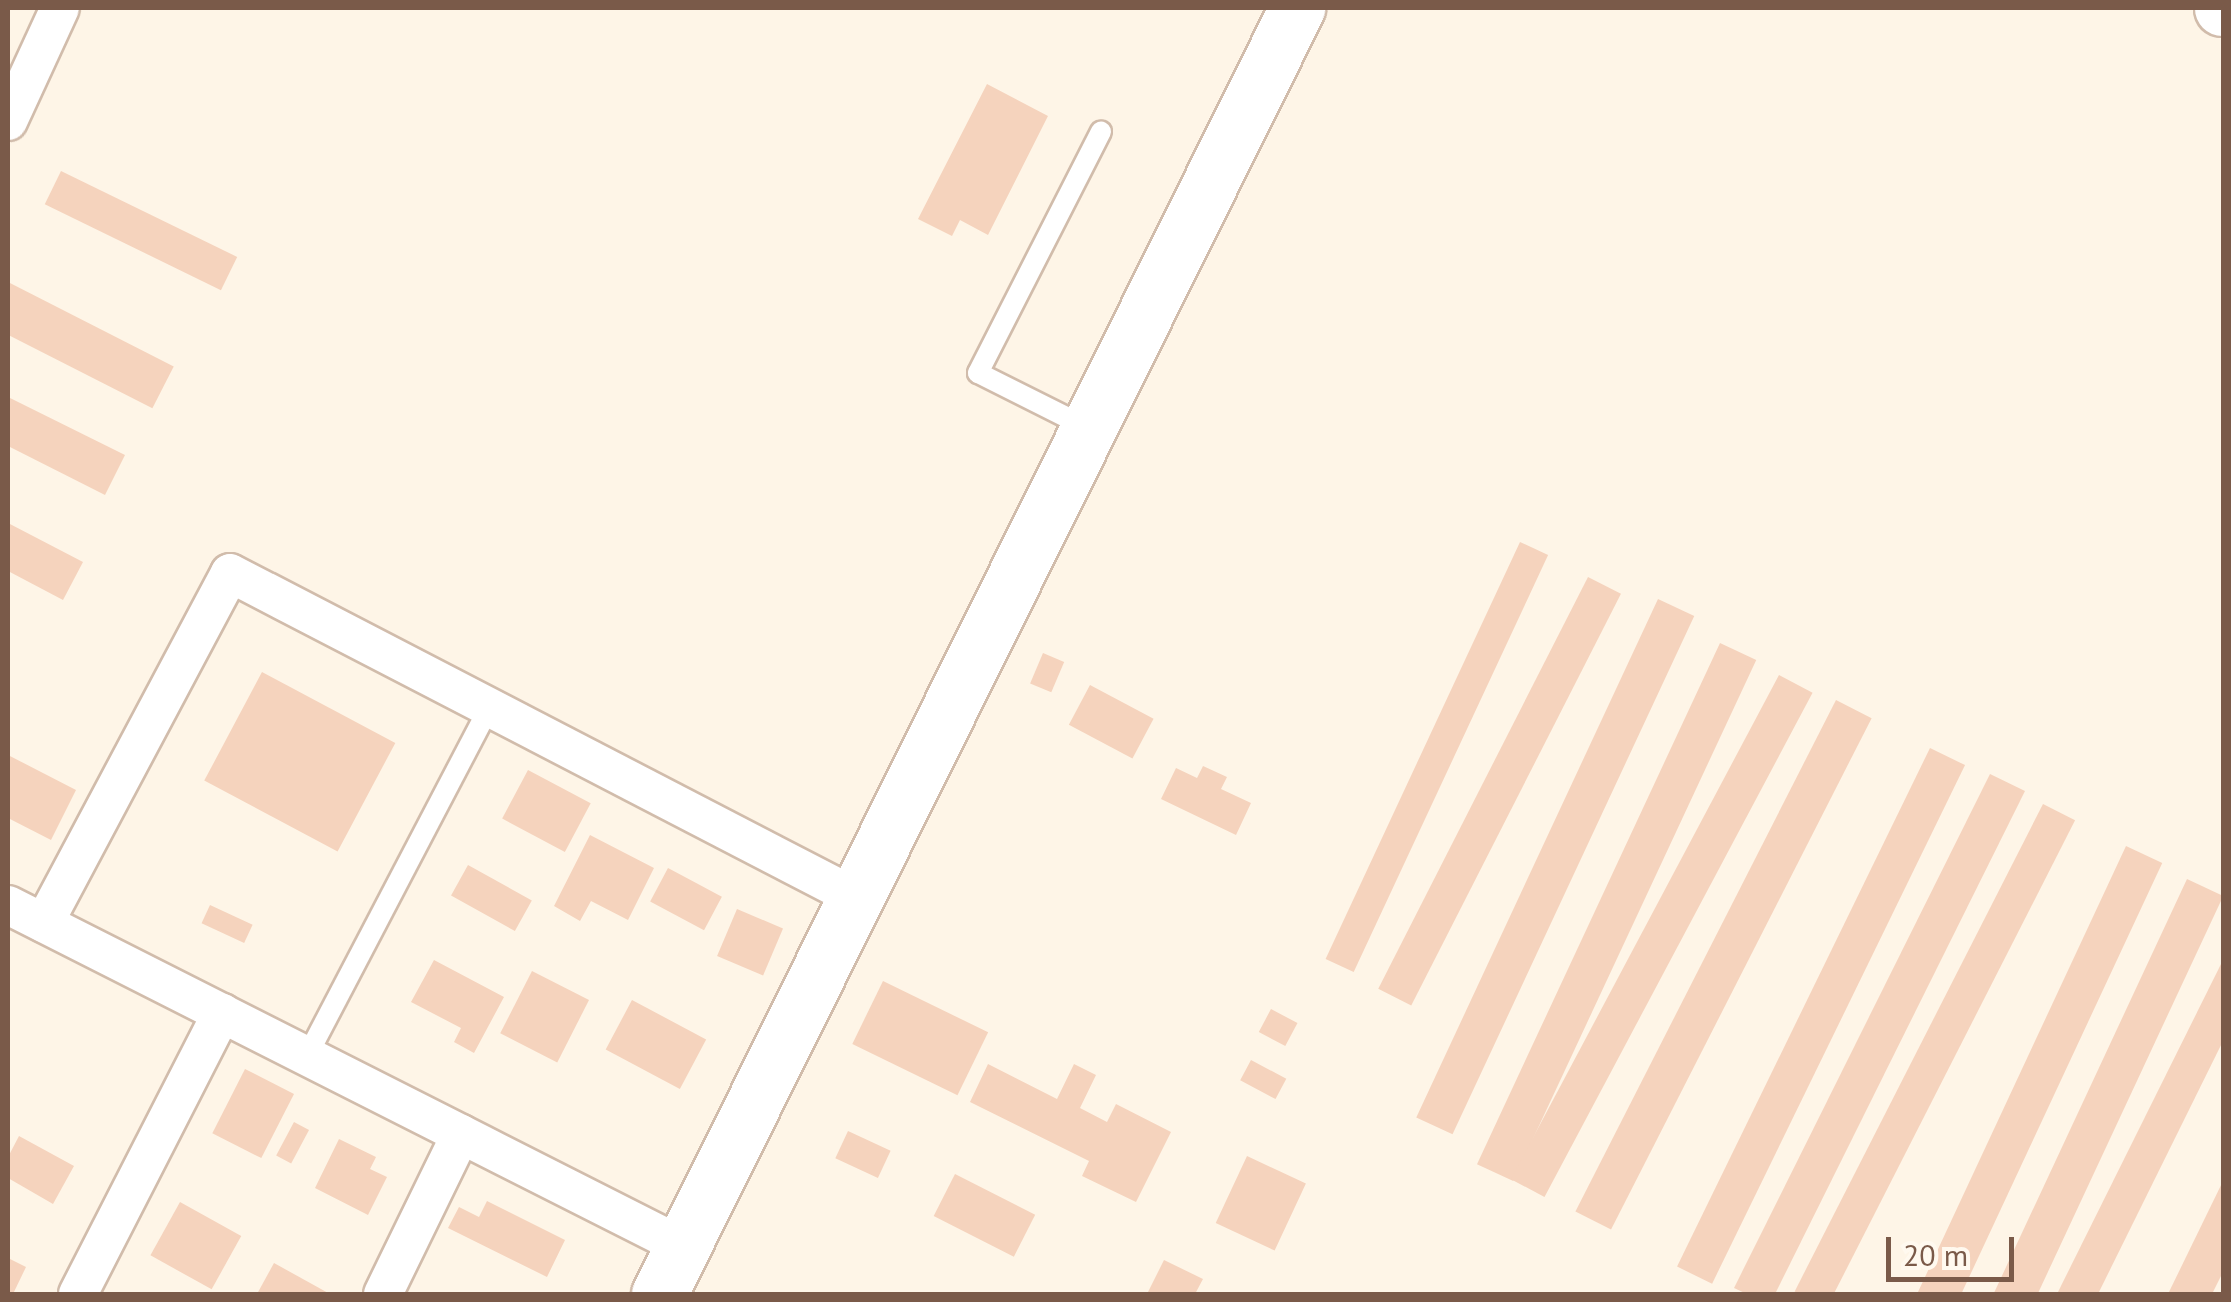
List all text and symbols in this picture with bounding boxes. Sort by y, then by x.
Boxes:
scale bar [1891,1217,2018,1279]
text: 20 m [1903,1235,1968,1274]

